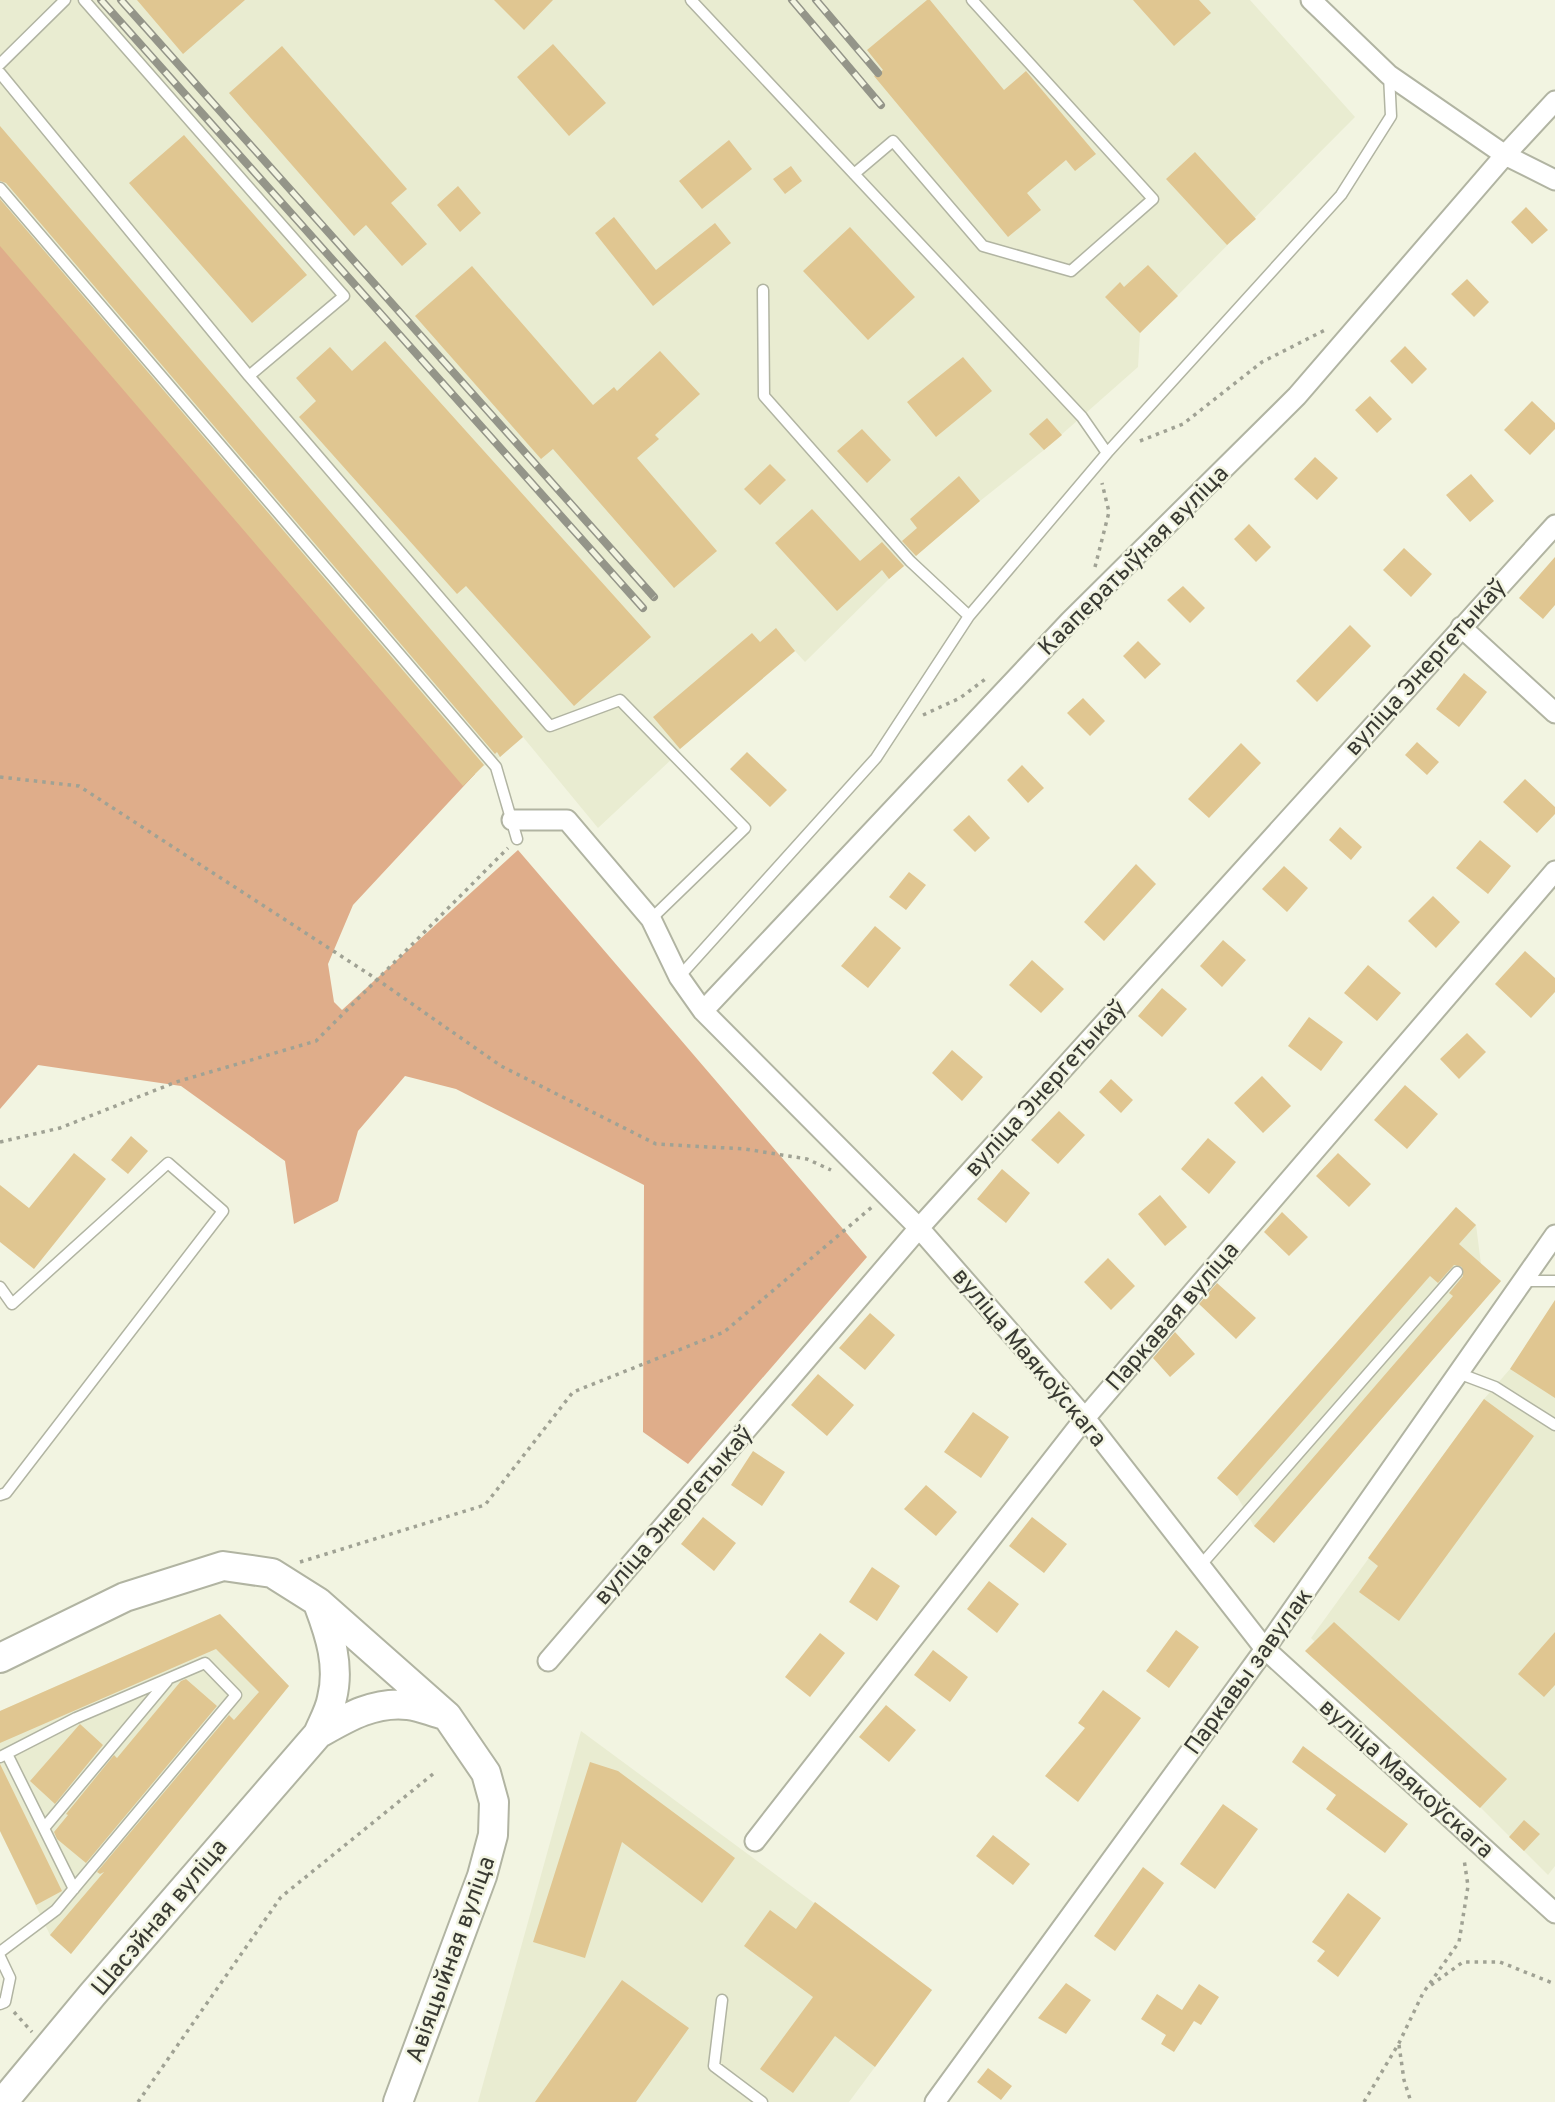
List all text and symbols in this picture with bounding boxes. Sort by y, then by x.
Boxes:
street label: Кааператыўная вуліца [1033,460,1236,663]
street label: вуліца Энергетыкаў [1339,574,1514,763]
street label: вуліца Энергетыкаў [959,995,1134,1184]
street label: Паркавая вуліца [1100,1236,1247,1398]
street label: вуліца Маякоўскага [945,1263,1112,1454]
street label: вуліца Энергетыкаў [588,1420,761,1612]
street label: Паркавы завулак [1179,1583,1320,1762]
street label: вуліца Маякоўскага [1312,1693,1499,1866]
street label: Шасэйная вуліца [86,1833,235,2003]
street label: Авіяцыйная вуліца [401,1852,503,2067]

